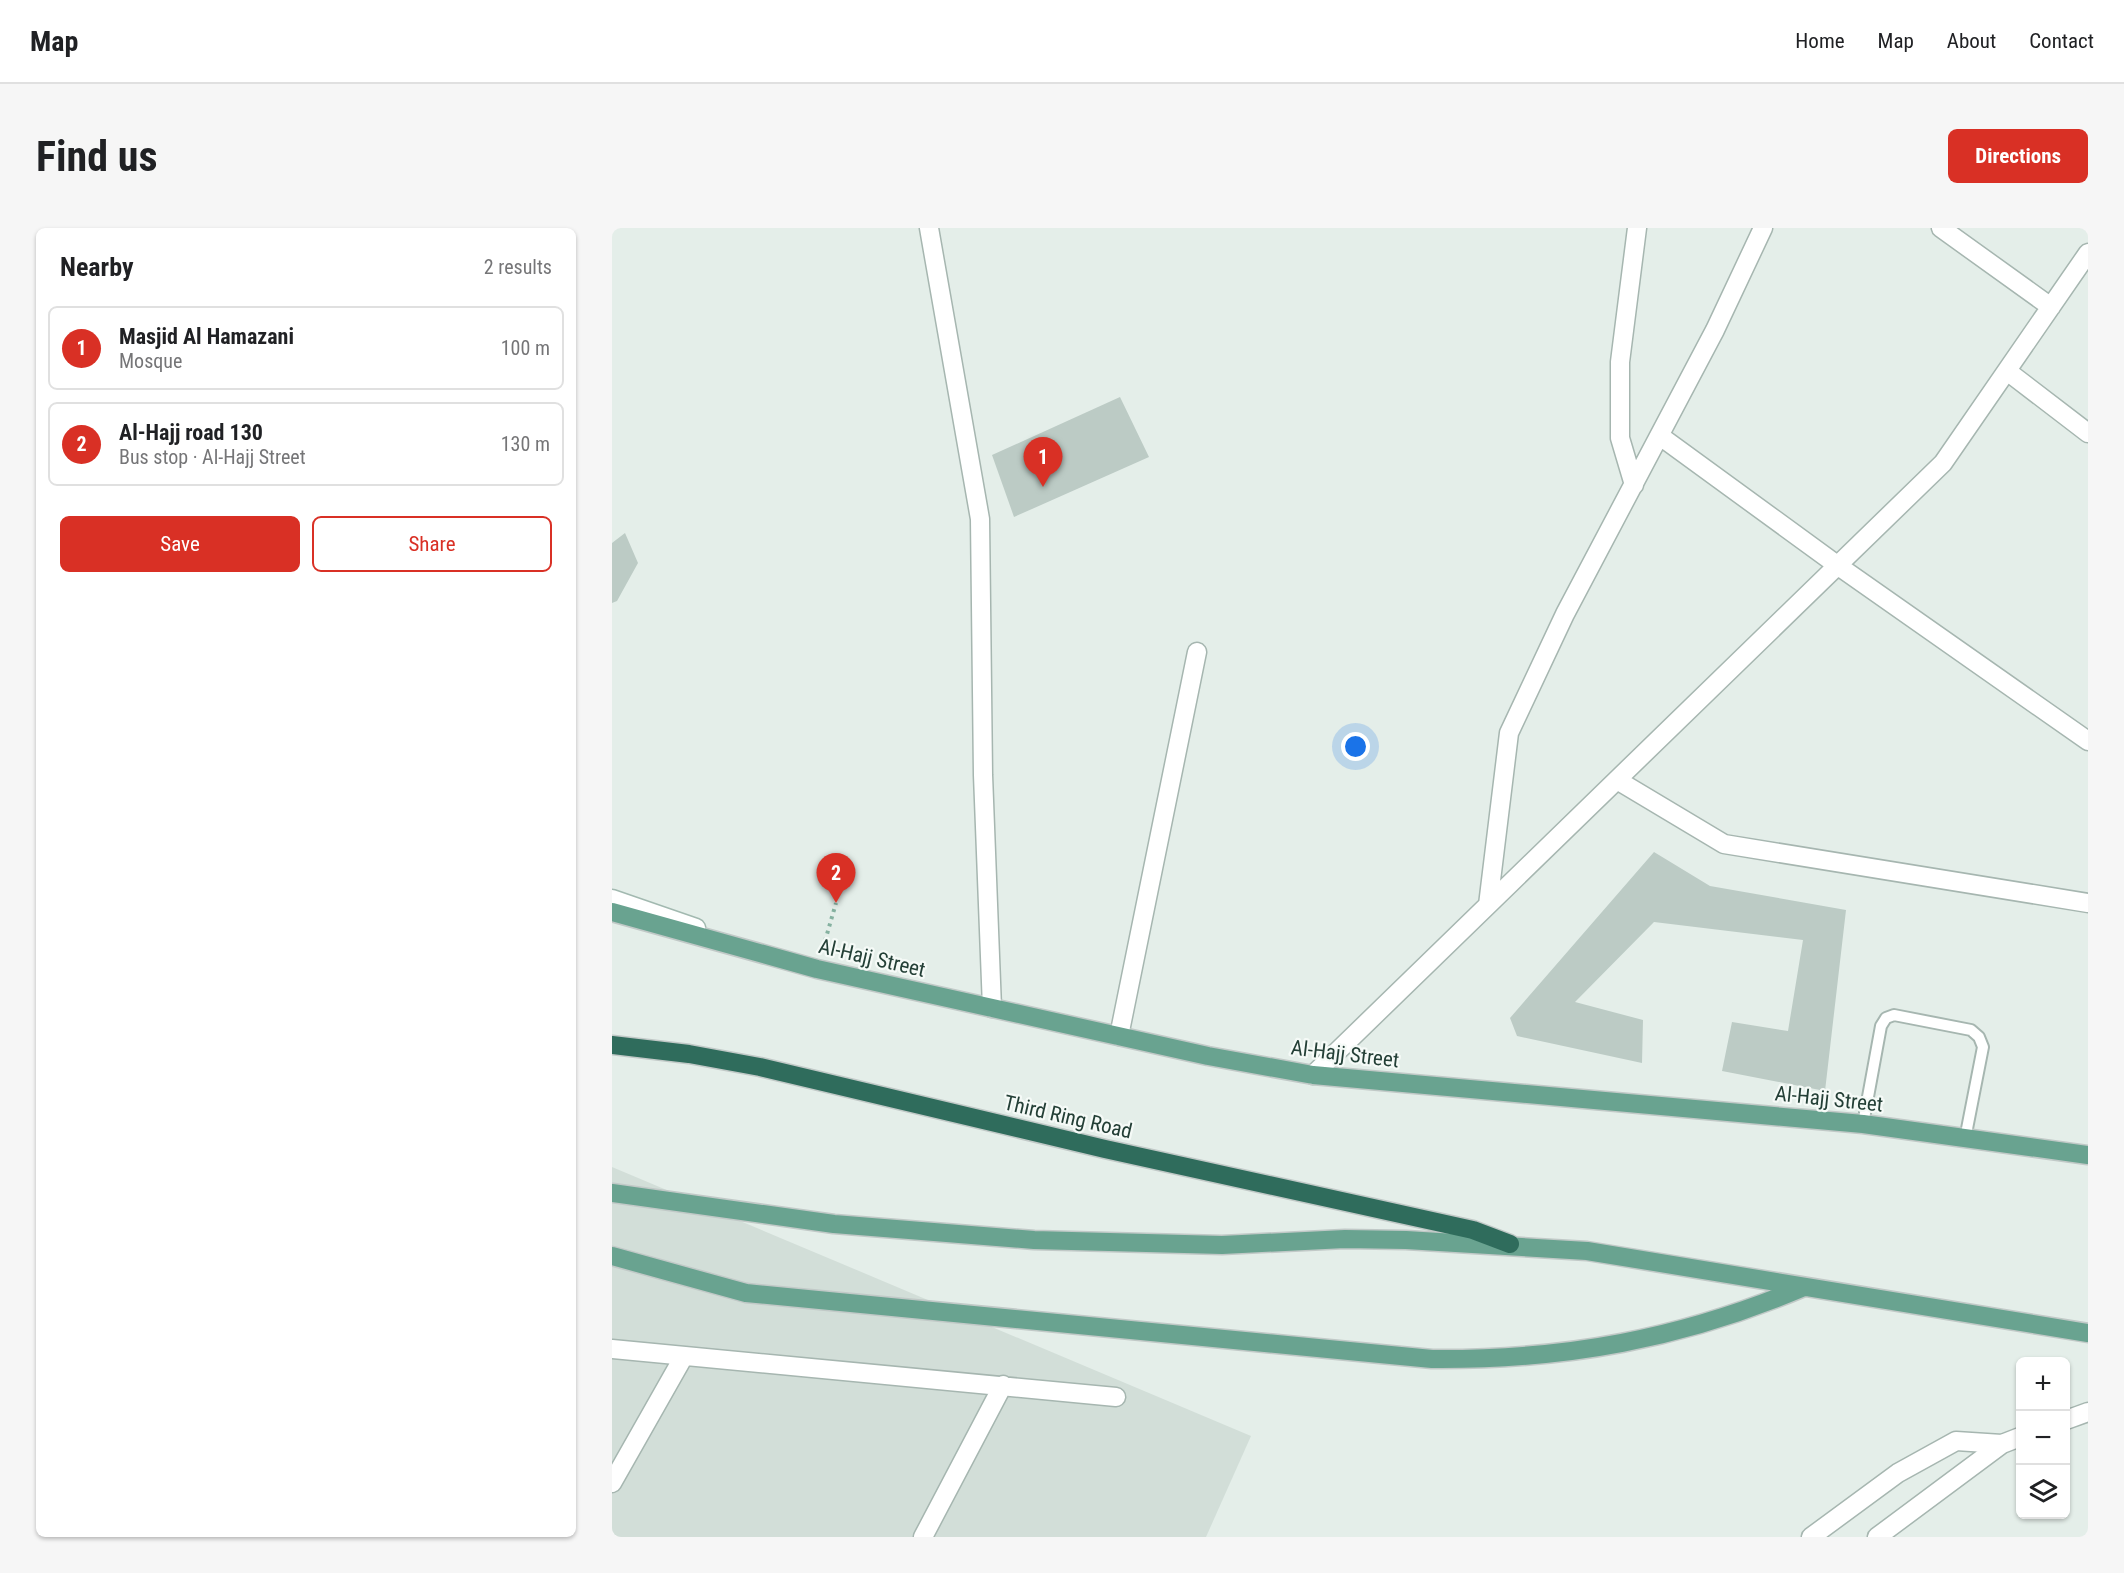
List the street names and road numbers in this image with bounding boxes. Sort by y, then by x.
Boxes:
street label: Al-Hajj Street [816,934,928,982]
street label: Al-Hajj Street [1290,1035,1400,1073]
street label: Al-Hajj Street [1774,1081,1884,1117]
street label: Third Ring Road [1002,1091,1134,1143]

